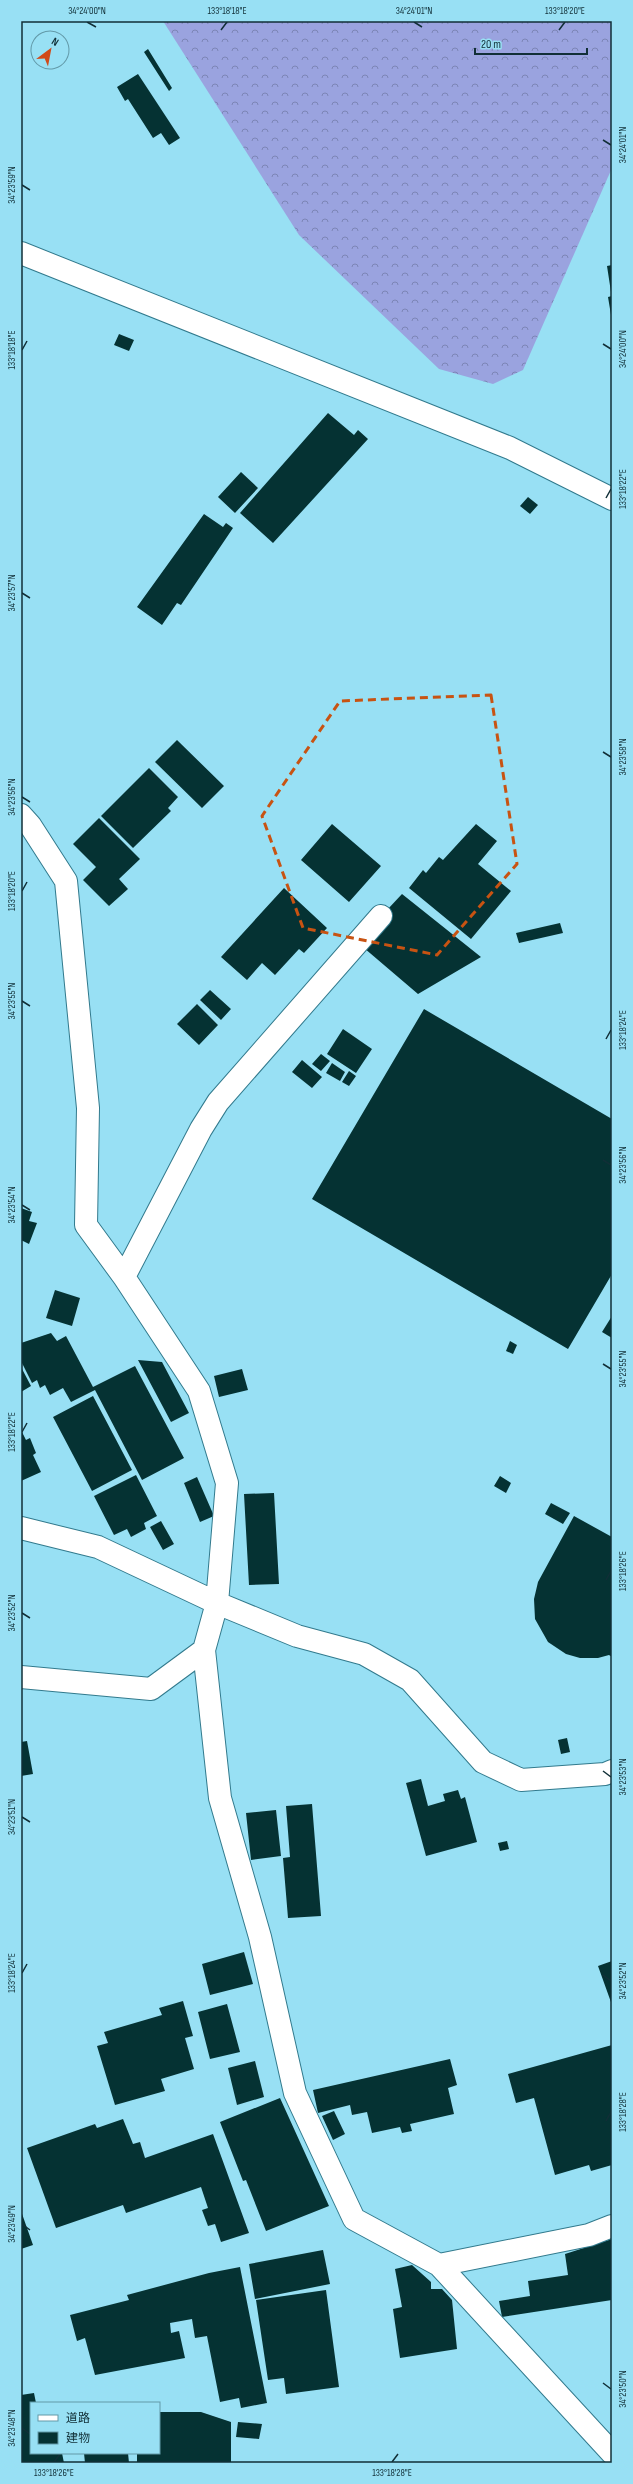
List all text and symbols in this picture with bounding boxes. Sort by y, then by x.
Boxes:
text: 34°24'00"N [68,5,106,17]
text: 133°18'18"E [207,5,247,17]
text: 34°24'01"N [396,5,432,17]
text: 133°18'20"E [545,5,585,17]
north arrow [30,30,70,70]
scale bar [475,30,587,56]
text: N [49,35,61,49]
text: 20 m [481,37,501,52]
text: 34°24'01"N [617,127,629,163]
text: 34°23'59"N [6,166,18,204]
text: 133°18'18"E [6,330,18,370]
text: 34°24'00"N [617,330,629,368]
text: 133°18'22"E [617,469,629,509]
text: 34°23'57"N [6,574,18,612]
text: 34°23'58"N [617,738,629,776]
text: 34°23'56"N [6,778,18,816]
text: 133°18'20"E [6,871,18,911]
text: 34°23'55"N [6,983,18,1019]
text: 133°18'24"E [617,1010,629,1050]
text: 34°23'56"N [617,1146,629,1184]
text: 34°23'54"N [6,1186,18,1224]
text: 34°23'55"N [617,1351,629,1387]
text: 133°18'22"E [6,1412,18,1452]
text: 133°18'26"E [617,1551,629,1591]
text: 34°23'52"N [6,1595,18,1631]
text: 34°23'53"N [617,1759,629,1795]
text: 34°23'51"N [6,1799,18,1835]
text: 133°18'24"E [6,1953,18,1993]
text: 34°23'52"N [617,1963,629,1999]
text: 133°18'28"E [617,2092,629,2132]
text: 34°23'49"N [6,2205,18,2243]
text: 34°23'50"N [617,2370,629,2408]
legend [30,2402,160,2454]
text: 34°23'48"N [6,2409,18,2447]
text: 道路 [66,2411,90,2426]
text: 建物 [66,2431,90,2446]
text: 133°18'26"E [34,2467,74,2479]
text: 133°18'28"E [372,2467,412,2479]

